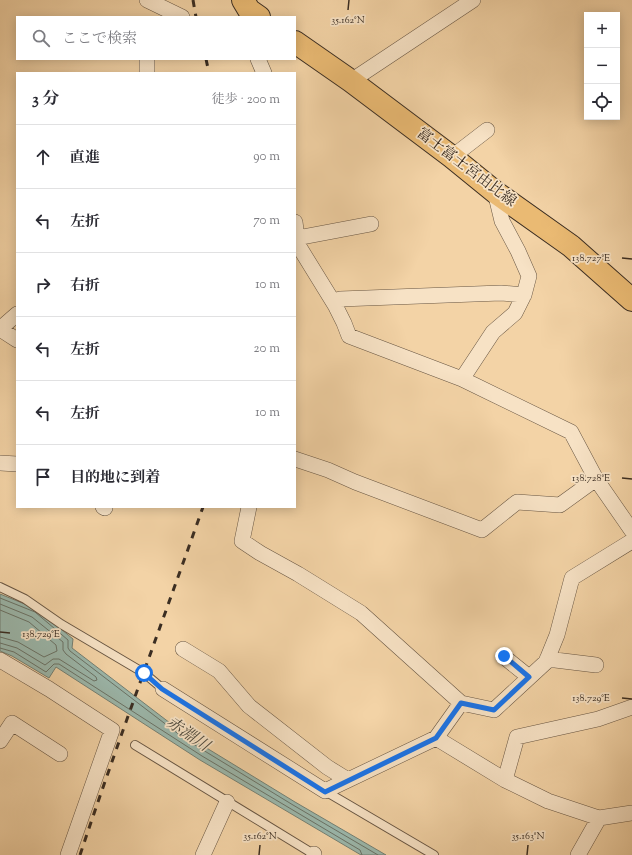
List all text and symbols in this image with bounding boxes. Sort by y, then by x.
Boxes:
map controls [584,12,620,120]
button: + [584,12,620,48]
text: 35.162°N [331,13,365,28]
search box [16,16,296,60]
icon: search [30,27,52,49]
text: ここで検索 [62,29,137,50]
button: − [584,48,620,84]
button: locate [584,84,620,120]
text: 3 分 [32,88,60,112]
text: 徒歩 · 200 m [212,91,280,109]
street label: 富士富士宮由比線 [412,124,520,212]
icon: ahead [32,146,54,168]
text: 直進 [70,148,100,169]
text: 90 m [253,148,280,166]
icon: left [32,210,54,232]
text: 左折 [70,212,100,233]
text: 70 m [253,212,280,230]
text: 138.727°E [572,251,610,266]
icon: right [32,274,54,296]
text: 右折 [70,276,100,297]
text: 10 m [255,276,280,294]
icon: left [32,338,54,360]
text: 左折 [70,340,100,361]
text: 20 m [254,340,280,358]
icon: left [32,402,54,424]
text: 左折 [70,404,100,425]
text: 10 m [255,404,280,422]
icon: arrive [32,466,54,488]
text: 目的地に到着 [70,468,160,489]
text: 138.728°E [572,471,610,486]
text: 138.729°E [22,627,60,642]
route end [495,647,513,665]
route start [135,664,153,682]
text: 138.729°E [572,691,610,706]
water label: 赤淵川 [161,712,215,759]
text: 35.162°N [243,829,277,844]
text: 35.163°N [512,829,544,844]

